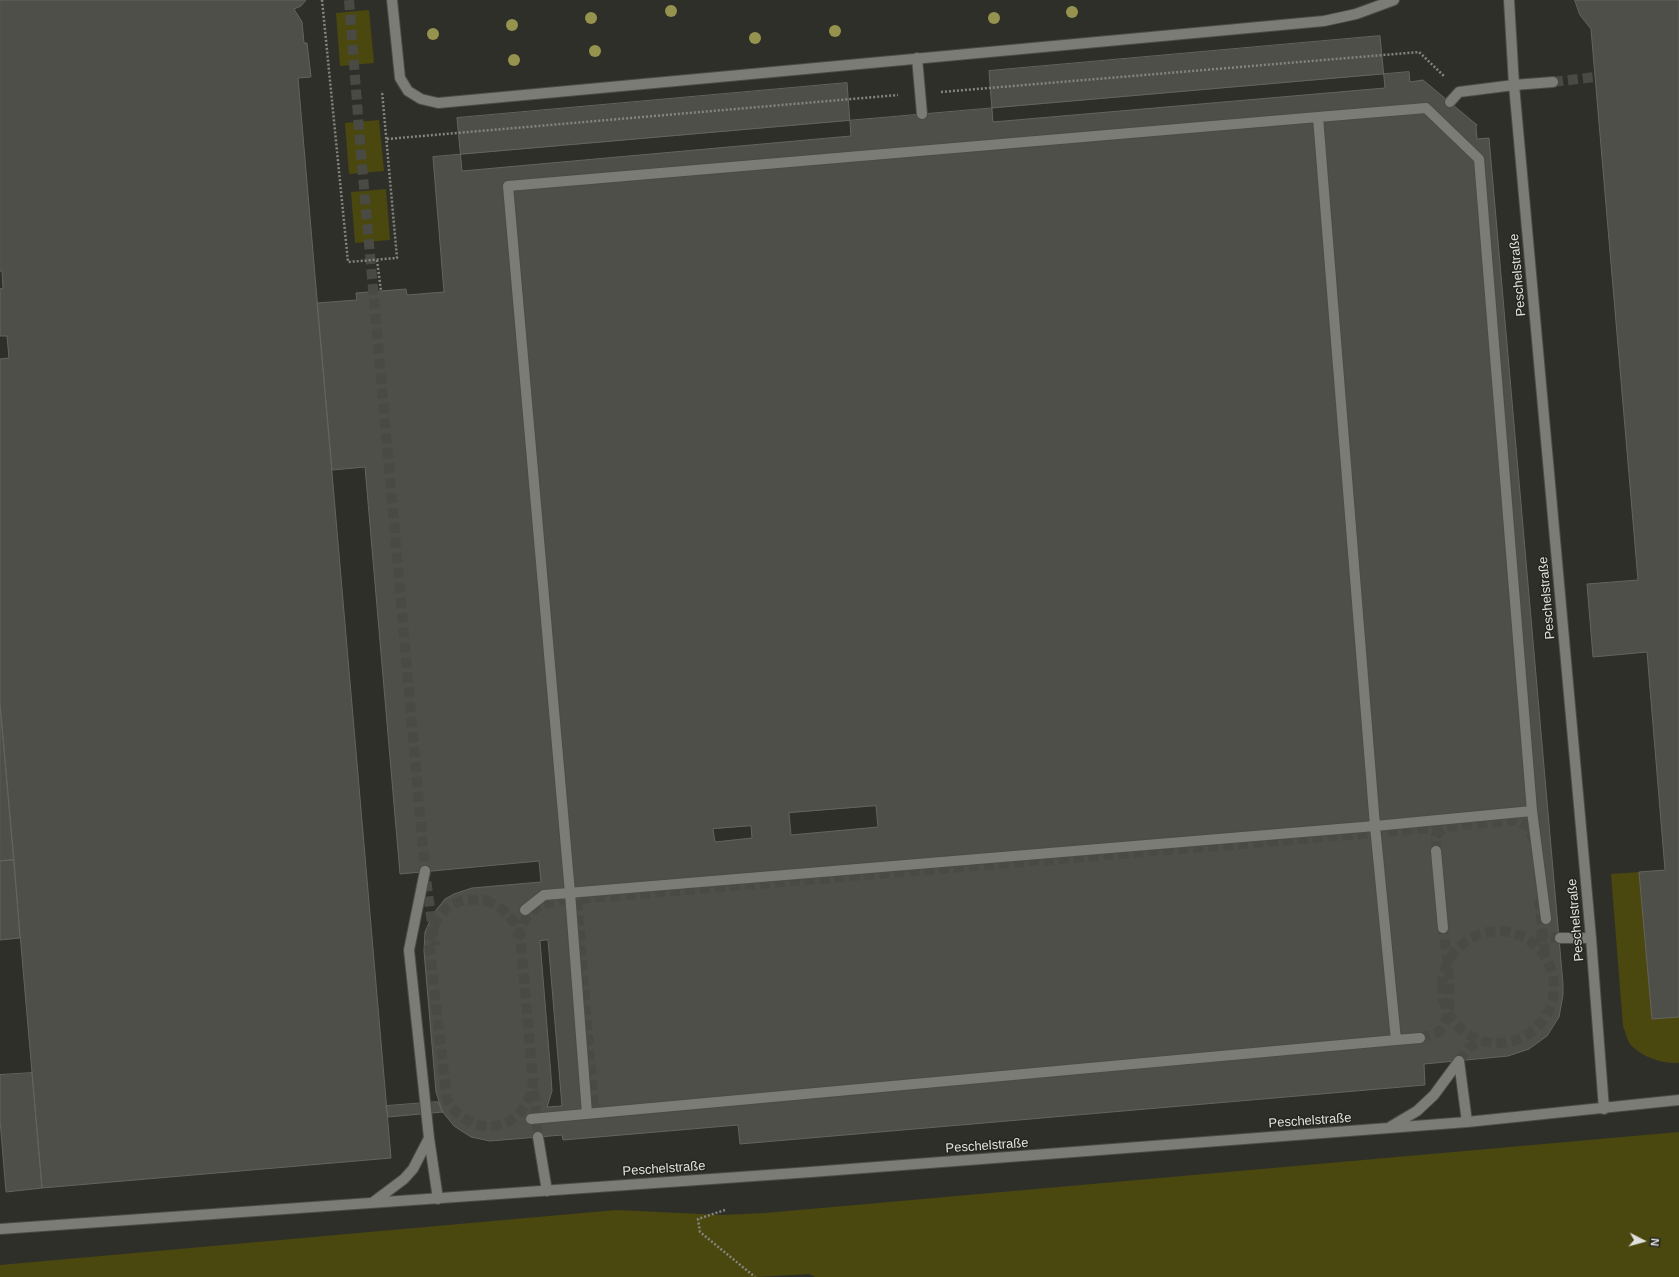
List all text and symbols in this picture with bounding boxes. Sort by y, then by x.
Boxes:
street label: Peschelstraße [1507,233,1529,317]
street label: Peschelstraße [1536,556,1558,640]
street label: Peschelstraße [1565,878,1587,962]
street label: Peschelstraße [1268,1110,1352,1132]
street label: Peschelstraße [945,1135,1029,1157]
street label: Peschelstraße [622,1158,706,1180]
north arrow [1623,1221,1663,1261]
text: N [1649,1238,1661,1247]

